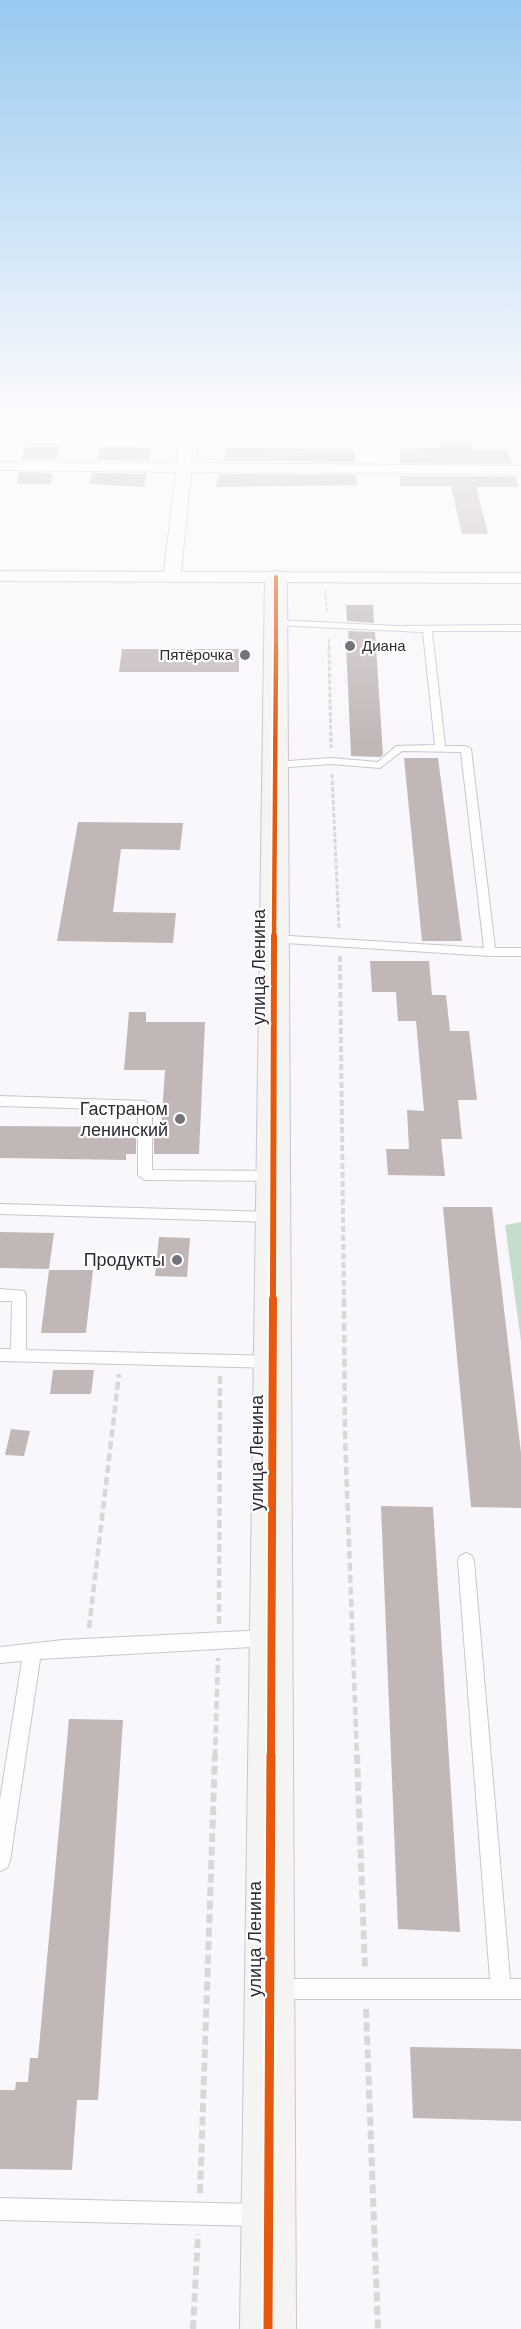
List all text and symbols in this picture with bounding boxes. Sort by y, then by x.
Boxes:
place label: Диана [362,636,406,656]
marker: Диана [343,639,357,653]
place label: Пятёрочка [159,645,234,665]
marker: Пятёрочка [238,648,252,662]
street label: улица Ленина [247,908,271,1025]
place label: Гастраном ленинский [80,1097,168,1142]
marker: Гастраном ленинский [173,1112,187,1126]
place label: Продукты [84,1248,165,1272]
marker: Продукты [170,1253,184,1267]
street label: улица Ленина [245,1394,269,1511]
street label: улица Ленина [243,1880,267,1997]

